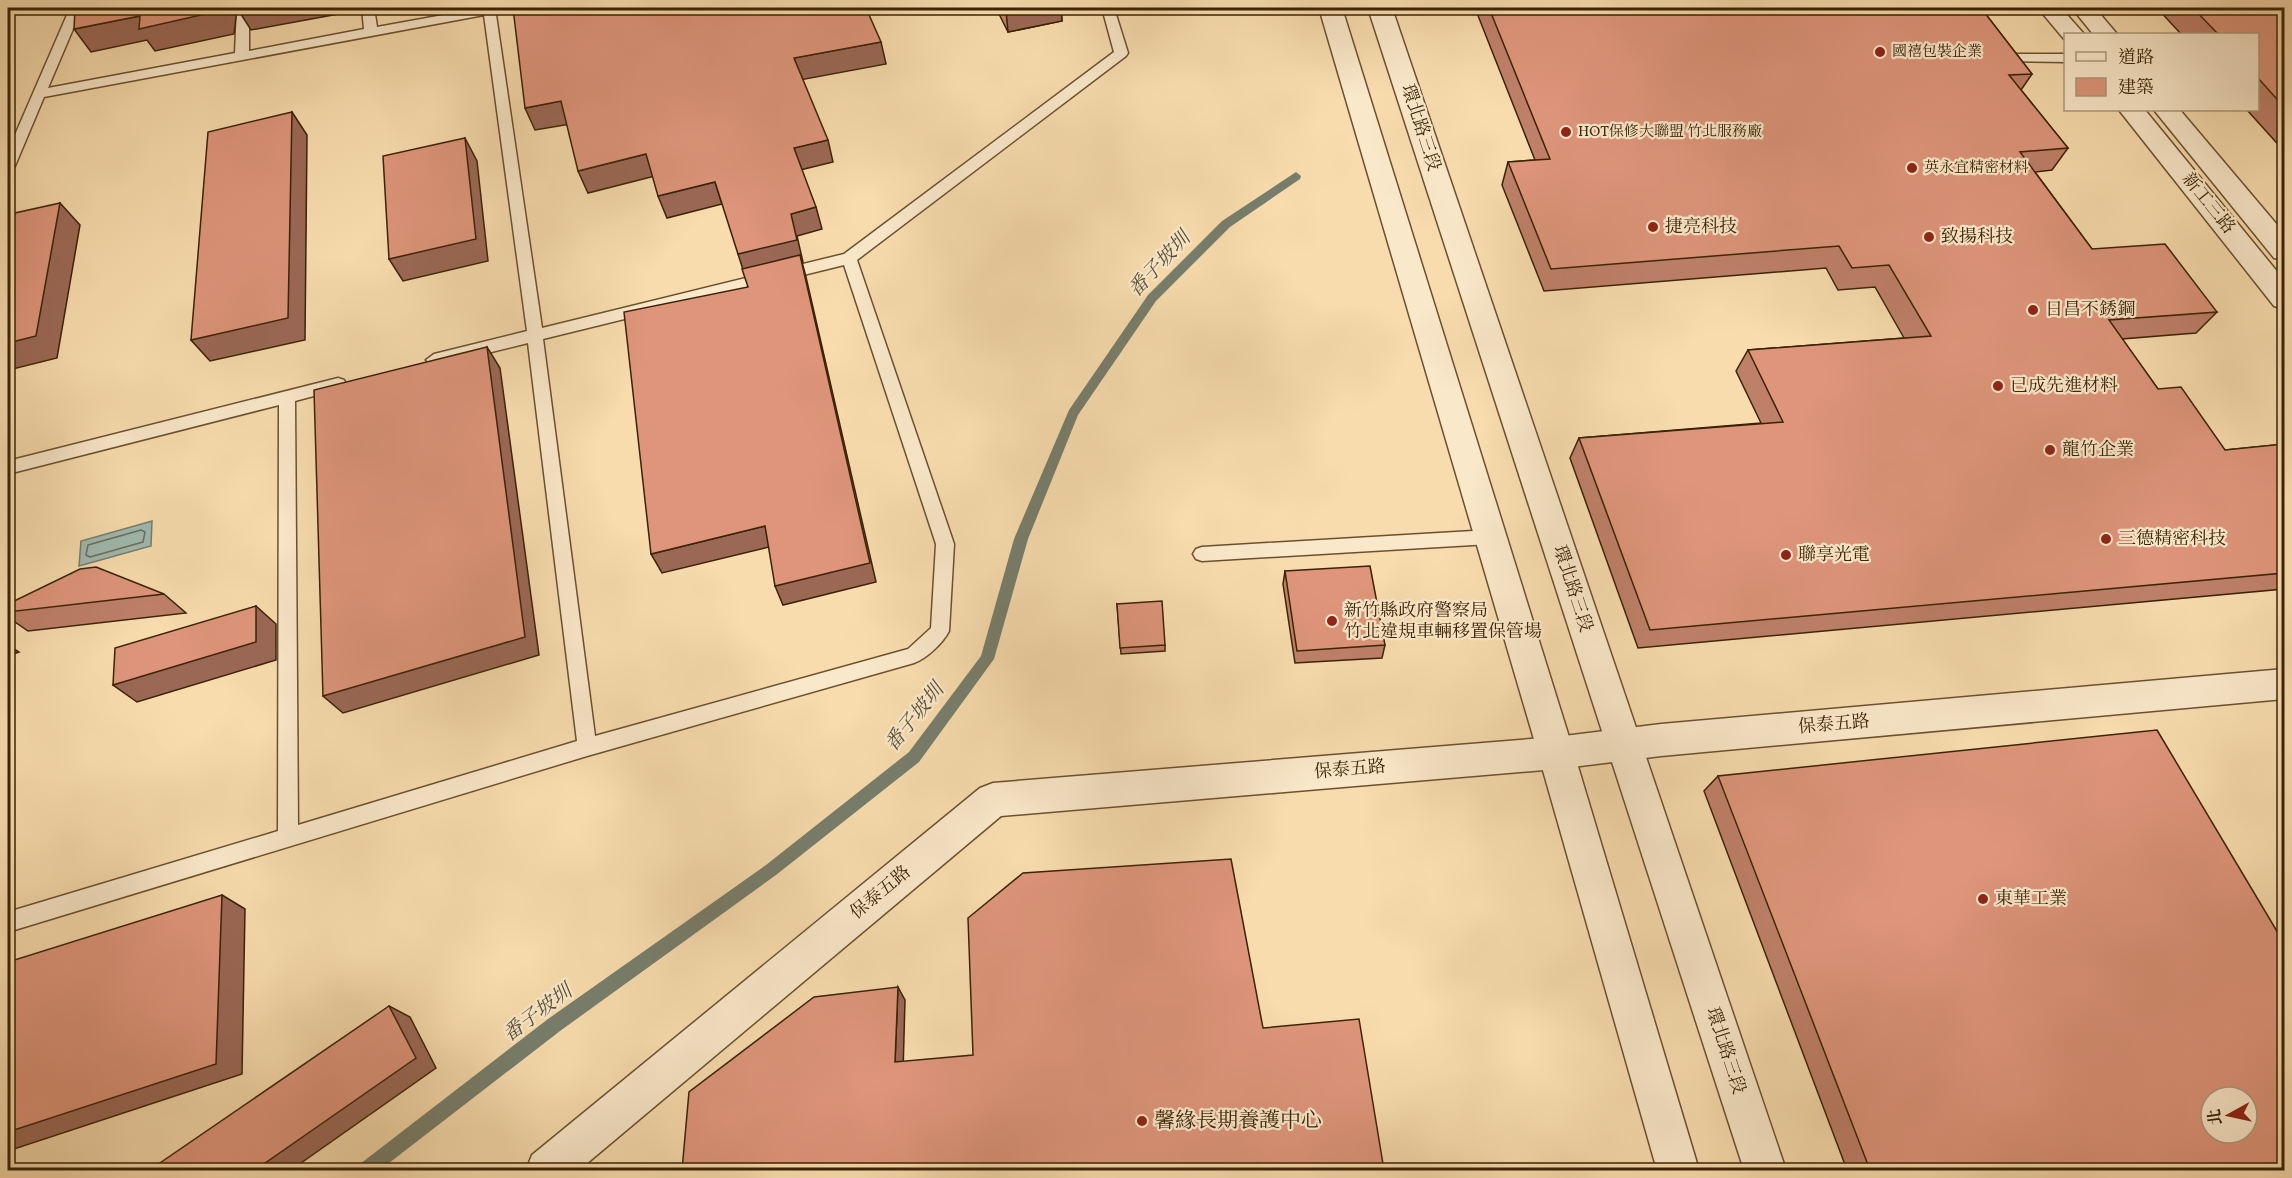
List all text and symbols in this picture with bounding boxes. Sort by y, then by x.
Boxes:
legend [2064,33,2259,111]
place label: 國禧包裝企業 [1892,42,1982,63]
marker: 國禧包裝企業 [1873,45,1887,59]
text: 道路 [2118,46,2154,71]
text: 建築 [2118,76,2154,101]
street label: 環北路三段 [1394,81,1446,175]
place label: HOT保修大聯盟 竹北服務廠 [1578,122,1762,143]
marker: HOT保修大聯盟 竹北服務廠 [1559,125,1573,139]
place label: 英永宜精密材料 [1924,158,2029,179]
marker: 英永宜精密材料 [1905,161,1919,175]
street label: 新工三路 [2176,168,2240,240]
place label: 捷亮科技 [1665,215,1737,240]
marker: 捷亮科技 [1646,220,1660,234]
water label: 番子坡圳 [1122,224,1200,304]
place label: 致揚科技 [1941,225,2013,250]
marker: 致揚科技 [1922,230,1936,244]
place label: 日昌不銹鋼 [2045,298,2135,323]
marker: 日昌不銹鋼 [2026,303,2040,317]
place label: 已成先進材料 [2010,374,2118,399]
marker: 已成先進材料 [1991,379,2005,393]
place label: 龍竹企業 [2062,438,2134,463]
marker: 龍竹企業 [2043,443,2057,457]
place label: 三德精密科技 [2118,527,2226,552]
marker: 三德精密科技 [2099,532,2113,546]
street label: 環北路三段 [1546,542,1598,636]
place label: 聯享光電 [1798,543,1870,568]
marker: 聯享光電 [1779,548,1793,562]
place label: 新竹縣政府警察局 竹北違規車輛移置保管場 [1344,599,1542,645]
marker: 新竹縣政府警察局 竹北違規車輛移置保管場 [1325,614,1339,628]
water label: 番子坡圳 [879,676,953,758]
street label: 保泰五路 [1797,709,1871,741]
street label: 保泰五路 [1313,754,1387,786]
street label: 保泰五路 [845,860,917,926]
place label: 東華工業 [1995,887,2067,912]
marker: 東華工業 [1976,892,1990,906]
water label: 番子坡圳 [498,977,581,1049]
street label: 環北路三段 [1699,1004,1751,1098]
north arrow [2199,1085,2259,1145]
place label: 馨緣長期養護中心 [1154,1107,1322,1136]
text: 北 [2204,1107,2228,1126]
marker: 馨緣長期養護中心 [1135,1114,1149,1128]

